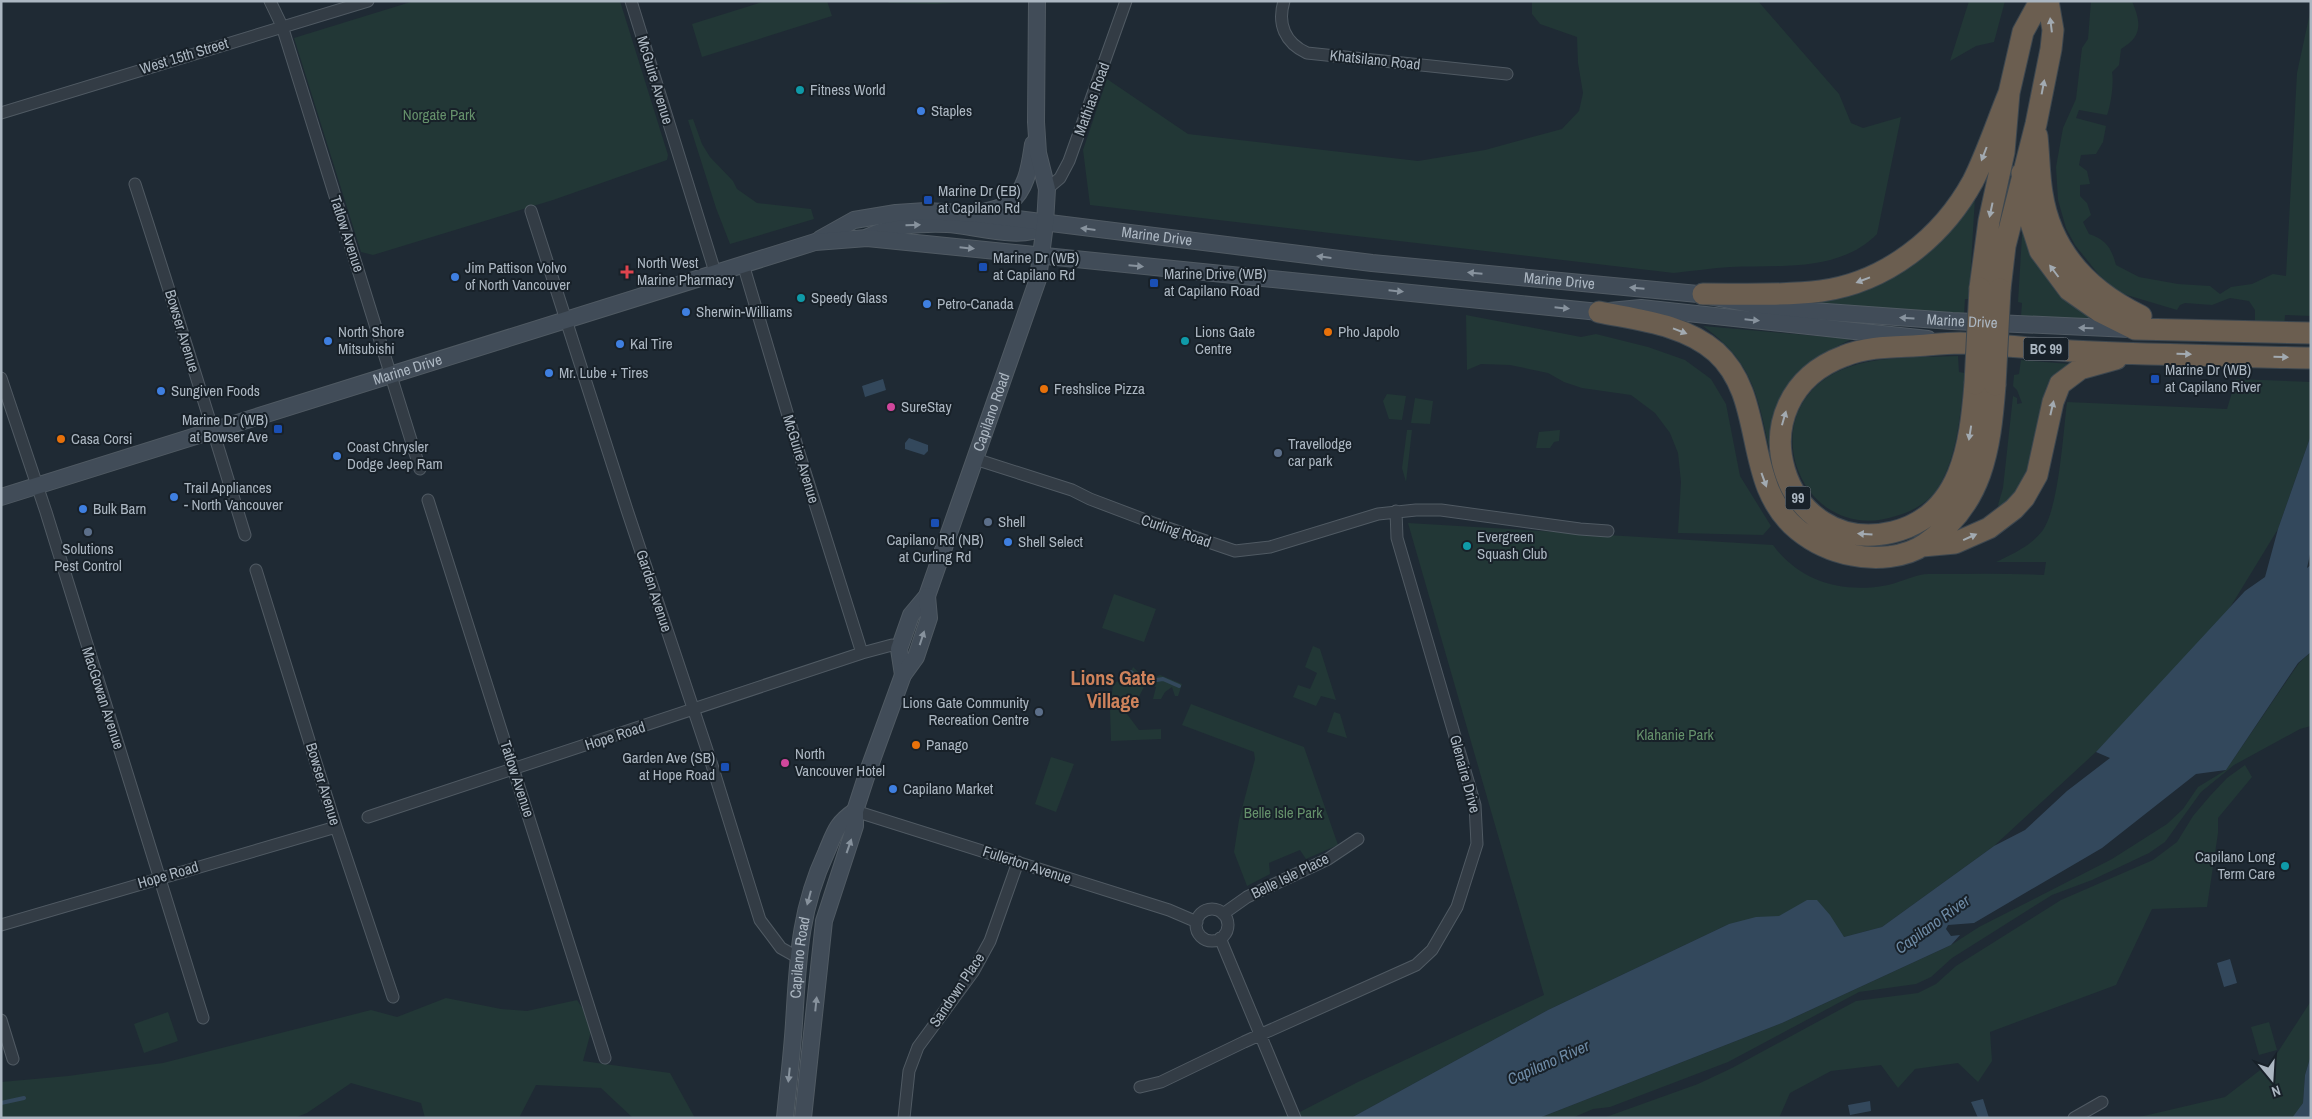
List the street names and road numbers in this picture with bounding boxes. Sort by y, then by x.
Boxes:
street label: West 15th Street [137,32,231,79]
street label: McGuire Avenue [632,33,679,127]
street label: Khatsilano Road [1329,44,1421,75]
street label: Mathias Road [1069,59,1114,138]
street label: Tatlow Avenue [325,193,370,275]
street label: Marine Drive [1120,221,1194,251]
street label: Marine Drive [1523,267,1596,294]
street label: Bowser Avenue [160,287,205,375]
street label: Marine Drive [1926,308,1998,333]
road number: BC 99 [2024,338,2068,360]
street label: Marine Drive [370,348,445,390]
street label: Capilano Road [967,370,1014,454]
street label: McGuire Avenue [778,412,825,506]
road number: 99 [1786,486,1810,509]
street label: Curling Road [1138,509,1214,552]
street label: Garden Avenue [631,547,678,635]
street label: MacGowan Avenue [77,644,130,752]
street label: Hope Road [582,716,648,755]
street label: Glenaire Drive [1445,733,1486,815]
street label: Tatlow Avenue [495,738,540,820]
street label: Bowser Avenue [301,740,346,828]
street label: Fullerton Avenue [980,840,1074,889]
street label: Belle Isle Place [1247,848,1332,903]
street label: Hope Road [135,856,201,893]
street label: Capilano Road [785,915,815,999]
street label: Sandown Place [924,948,989,1031]

